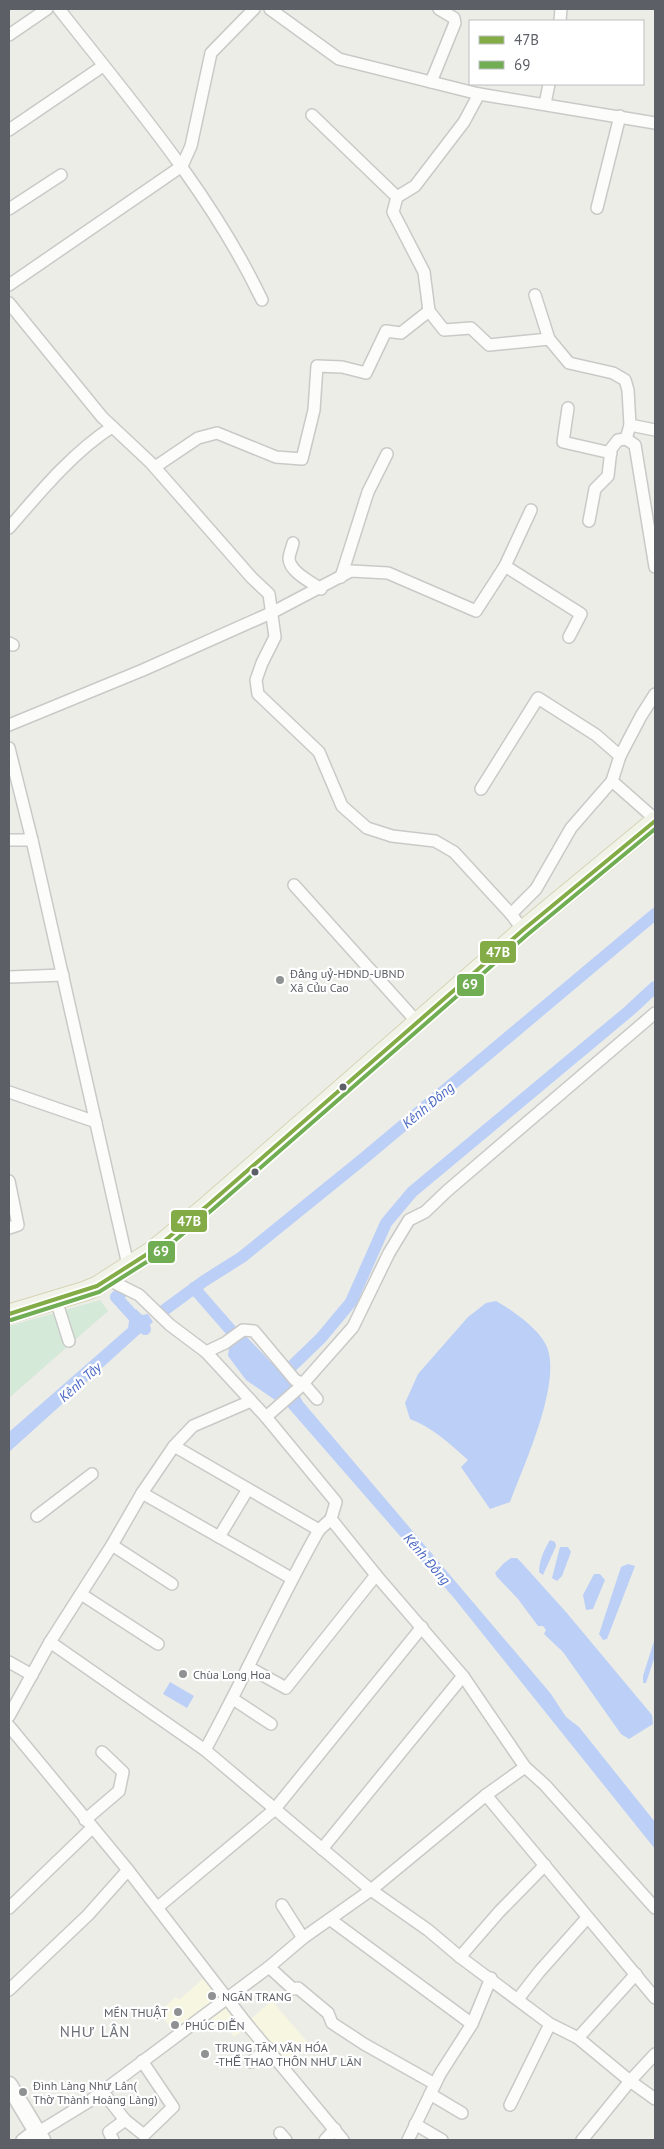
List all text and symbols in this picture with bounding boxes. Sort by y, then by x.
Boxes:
legend [469,20,644,85]
text: 47B [514,30,539,49]
text: 69 [514,55,530,74]
line badge: 47B [479,940,517,964]
text: 47B [486,943,510,961]
place label: Đảng uỷ-HĐND-UBND Xã Củu Cao [289,966,405,995]
line badge: 69 [456,973,485,997]
marker: Đảng uỷ-HĐND-UBND Xã Củu Cao [274,974,286,986]
text: 69 [462,975,478,993]
water label: Kênh Đông [398,1078,458,1132]
unlabelled marker [338,1082,348,1092]
unlabelled marker [250,1167,260,1177]
line badge: 47B [170,1209,208,1233]
text: 47B [177,1212,201,1230]
line badge: 69 [147,1240,176,1264]
text: 69 [153,1242,169,1260]
water label: Kênh Tây [55,1358,106,1406]
water label: Kênh Đông [400,1529,454,1589]
place label: Chùa Long Hoa [193,1667,271,1682]
marker: Chùa Long Hoa [177,1668,189,1680]
place label: NGÂN TRANG [222,1989,291,2004]
marker: NGÂN TRANG [206,1990,218,2002]
place label: MẾN THUẬT [104,2005,168,2020]
marker: MẾN THUẬT [172,2006,184,2018]
place label: PHÚC DIỄN [185,2018,245,2033]
marker: PHÚC DIỄN [169,2019,181,2031]
district label: NHƯ LÂN [60,2022,130,2041]
place label: TRUNG TÂM VĂN HÓA -THỂ THAO THÔN NHƯ LÂN [215,2040,362,2069]
marker: TRUNG TÂM VĂN HÓA -THỂ THAO THÔN NHƯ LÂN [199,2048,211,2060]
place label: Đình Làng Như Lân( Thờ Thành Hoàng Làng) [32,2078,158,2107]
marker: Đình Làng Như Lân( Thờ Thành Hoàng Làng) [17,2086,29,2098]

